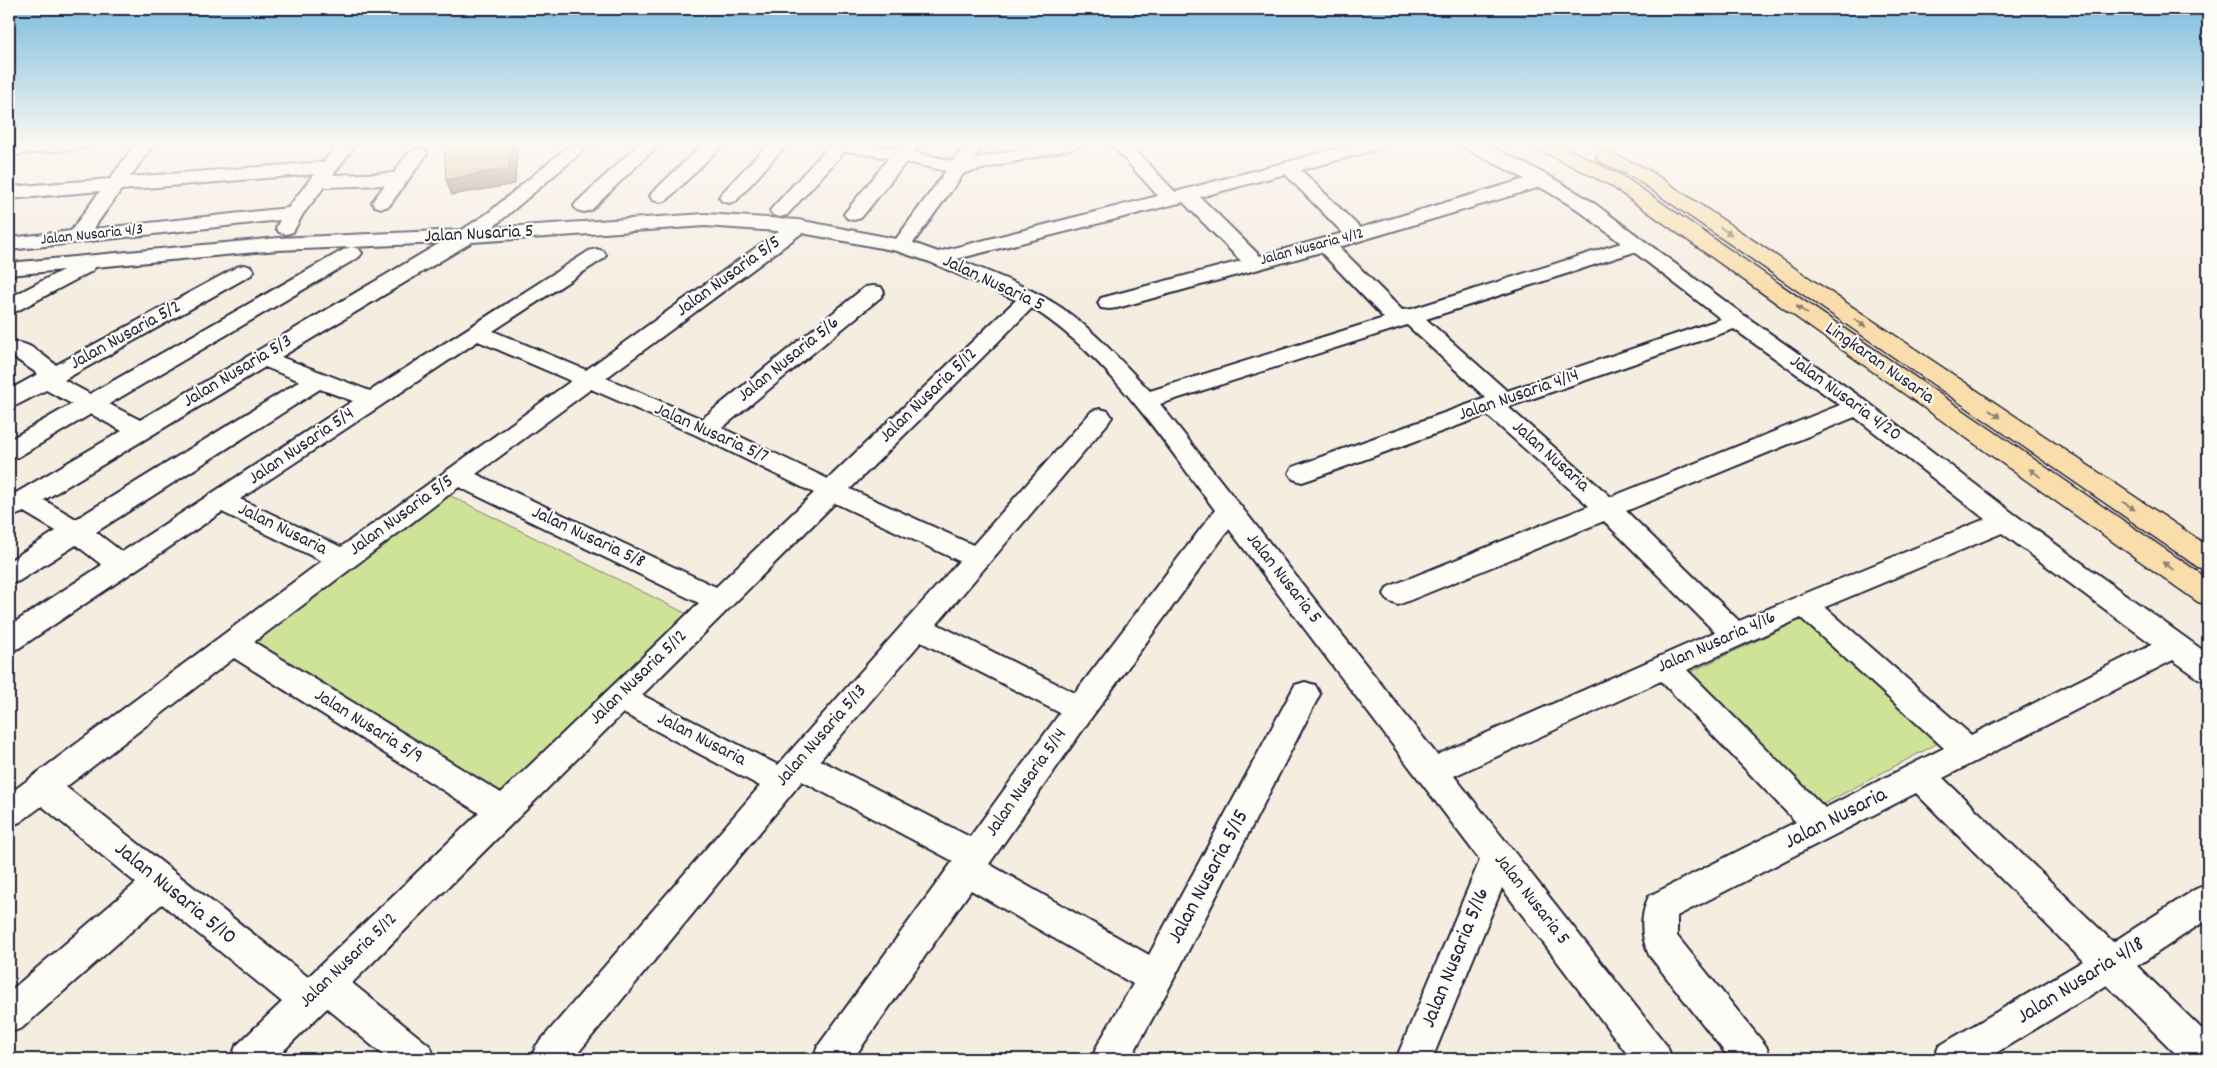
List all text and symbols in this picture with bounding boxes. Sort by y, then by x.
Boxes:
street label: Jalan Nusaria 4/3 [40,218,144,252]
street label: Jalan Nusaria 5 [424,219,534,251]
street label: Jalan Nusaria 4/12 [1258,222,1366,272]
one-way arrow [1719,226,1733,236]
street label: Jalan Nusaria 5/5 [671,230,787,324]
street label: Jalan Nusaria 5 [938,249,1048,319]
street label: Jalan Nusaria 5/2 [66,294,186,378]
one-way arrow [1795,305,1809,315]
street label: Jalan Nusaria 5/6 [732,310,846,410]
street label: Lingkaran Nusaria [1819,316,1940,412]
one-way arrow [1854,318,1867,328]
street label: Jalan Nusaria 5/3 [178,329,298,415]
street label: Jalan Nusaria 5/12 [874,342,984,450]
street label: Jalan Nusaria 4/20 [1783,349,1907,449]
street label: Jalan Nusaria 4/14 [1455,363,1583,429]
street label: Jalan Nusaria 5/7 [650,397,772,471]
street label: Jalan Nusaria 5/4 [244,401,360,493]
one-way arrow [1988,409,2002,419]
street label: Jalan Nusaria [1505,415,1596,500]
one-way arrow [2028,468,2042,478]
street label: Jalan Nusaria 5/5 [344,469,460,563]
street label: Jalan Nusaria [233,497,332,564]
street label: Jalan Nusaria 5/8 [527,500,649,576]
one-way arrow [2122,501,2136,511]
street label: Jalan Nusaria 5 [1239,528,1327,630]
one-way arrow [2162,561,2175,572]
street label: Jalan Nusaria 4/16 [1653,605,1781,681]
street label: Jalan Nusaria 5/12 [584,624,694,732]
street label: Jalan Nusaria 5/13 [770,679,874,793]
street label: Jalan Nusaria 5/9 [308,683,428,771]
street label: Jalan Nusaria [652,706,751,774]
street label: Jalan Nusaria 5/14 [980,723,1074,843]
street label: Jalan Nusaria [1779,780,1893,858]
street label: Jalan Nusaria 5/15 [1161,804,1257,950]
street label: Jalan Nusaria 5/10 [107,835,243,953]
street label: Jalan Nusaria 5 [1487,849,1575,951]
street label: Jalan Nusaria 5/16 [1414,883,1498,1033]
street label: Jalan Nusaria 5/12 [294,907,404,1015]
street label: Jalan Nusaria 4/18 [2011,929,2151,1033]

